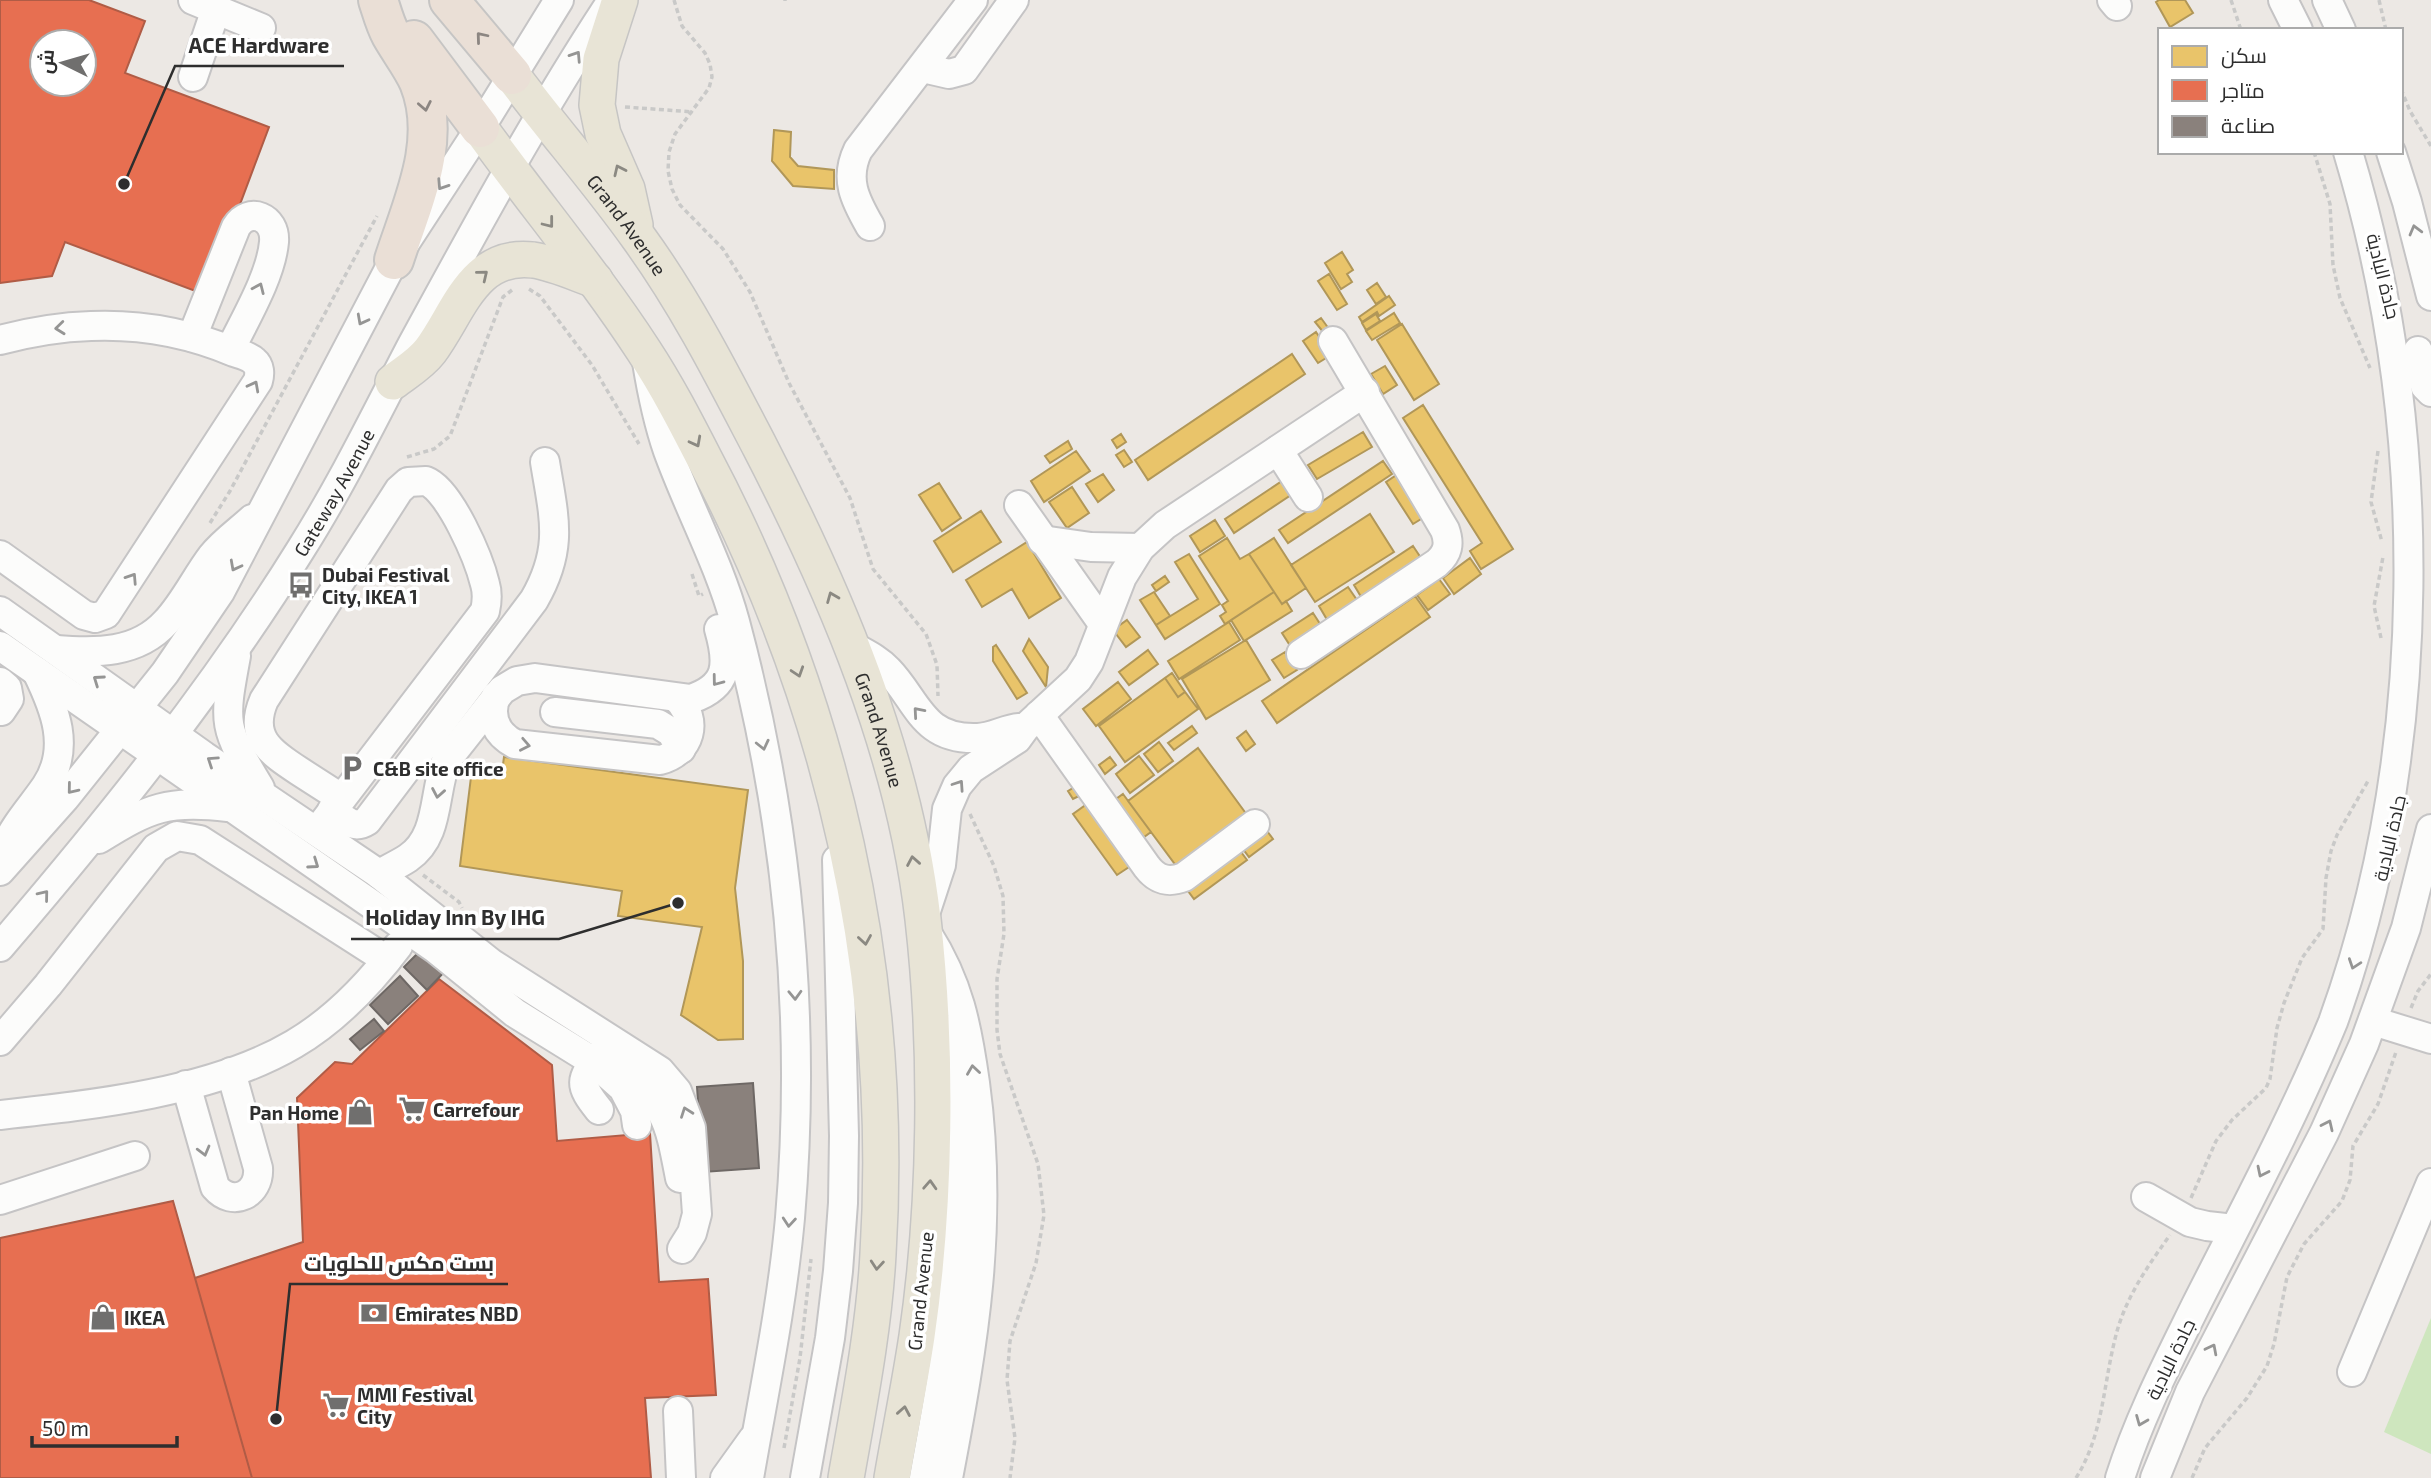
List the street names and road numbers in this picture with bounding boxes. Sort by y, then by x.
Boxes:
street label: Grand Avenue [583,169,672,279]
street label: جادة البادية [2362,231,2406,321]
street label: Gateway Avenue [288,424,378,560]
street label: Grand Avenue [851,669,909,790]
street label: جادة البادية [2368,793,2410,883]
street label: Grand Avenue [902,1230,938,1352]
street label: جادة البادية [2141,1315,2199,1403]

